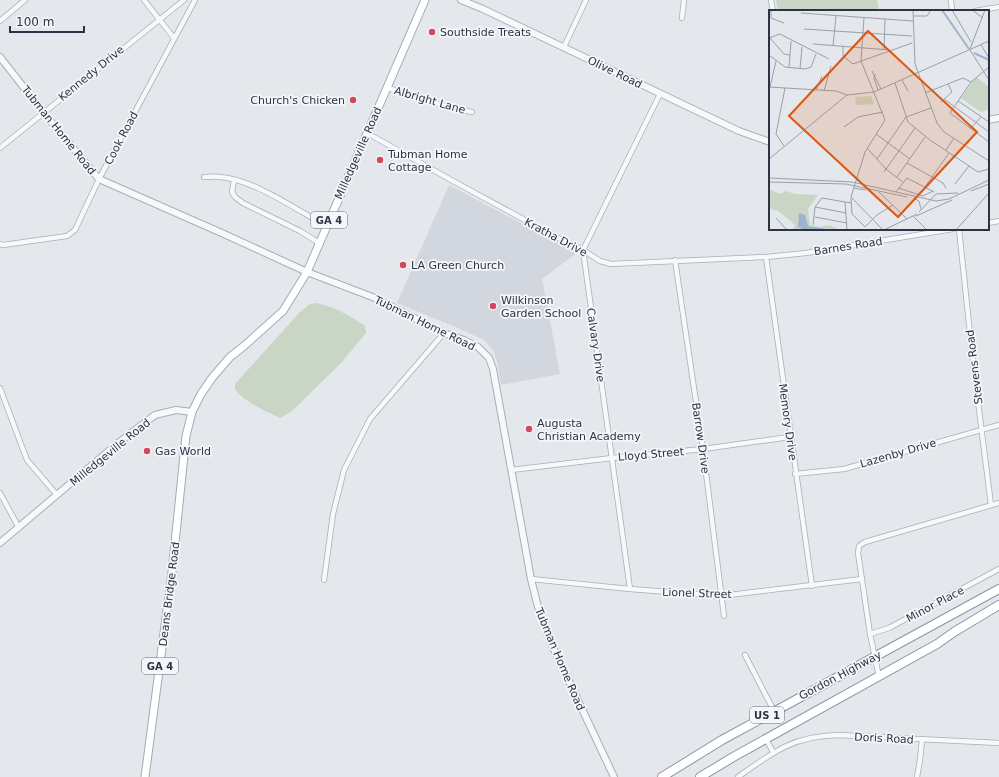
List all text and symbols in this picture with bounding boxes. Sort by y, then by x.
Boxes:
scale bar [10,8,84,34]
inset map [769,10,989,230]
text: 100 m [16,15,54,29]
place label: Southside Treats [440,26,531,39]
marker: Southside Treats [427,27,437,37]
street label: Kennedy Drive [56,43,127,104]
street label: Olive Road [585,54,644,91]
street label: Tubman Home Road [18,83,98,177]
street label: Albright Lane [393,84,467,117]
place label: Church's Chicken [250,94,345,107]
marker: Church's Chicken [348,95,358,105]
street label: Milledgeville Road [332,105,385,201]
street label: Cook Road [102,109,141,167]
place label: Tubman Home Cottage [387,148,468,174]
marker: Tubman Home Cottage [375,155,385,165]
road number: GA 4 [311,212,347,228]
street label: Kratha Drive [522,215,590,260]
street label: Barnes Road [813,235,883,258]
place label: LA Green Church [411,259,504,272]
marker: LA Green Church [398,260,408,270]
street label: Tubman Home Road [371,293,477,354]
place label: Wilkinson Garden School [501,294,581,320]
marker: Wilkinson Garden School [488,301,498,311]
street label: Calvary Drive [584,307,607,383]
street label: Stevens Road [963,329,986,405]
street label: Memory Drive [776,383,799,462]
street label: Barrow Drive [689,402,712,475]
street label: Milledgeville Road [67,416,153,489]
place label: Augusta Christian Academy [537,417,641,443]
marker: Augusta Christian Academy [524,424,534,434]
street label: Lazenby Drive [859,436,938,471]
place label: Gas World [155,445,211,458]
street label: Lloyd Street [617,445,685,464]
marker: Gas World [142,446,152,456]
street label: Deans Bridge Road [157,541,182,647]
street label: Minor Place [904,584,967,625]
street label: Lionel Street [662,586,733,601]
street label: Tubman Home Road [532,605,587,713]
street label: Gordon Highway [797,648,884,703]
road number: GA 4 [142,658,178,674]
road number: US 1 [750,707,784,723]
street label: Doris Road [854,730,914,747]

